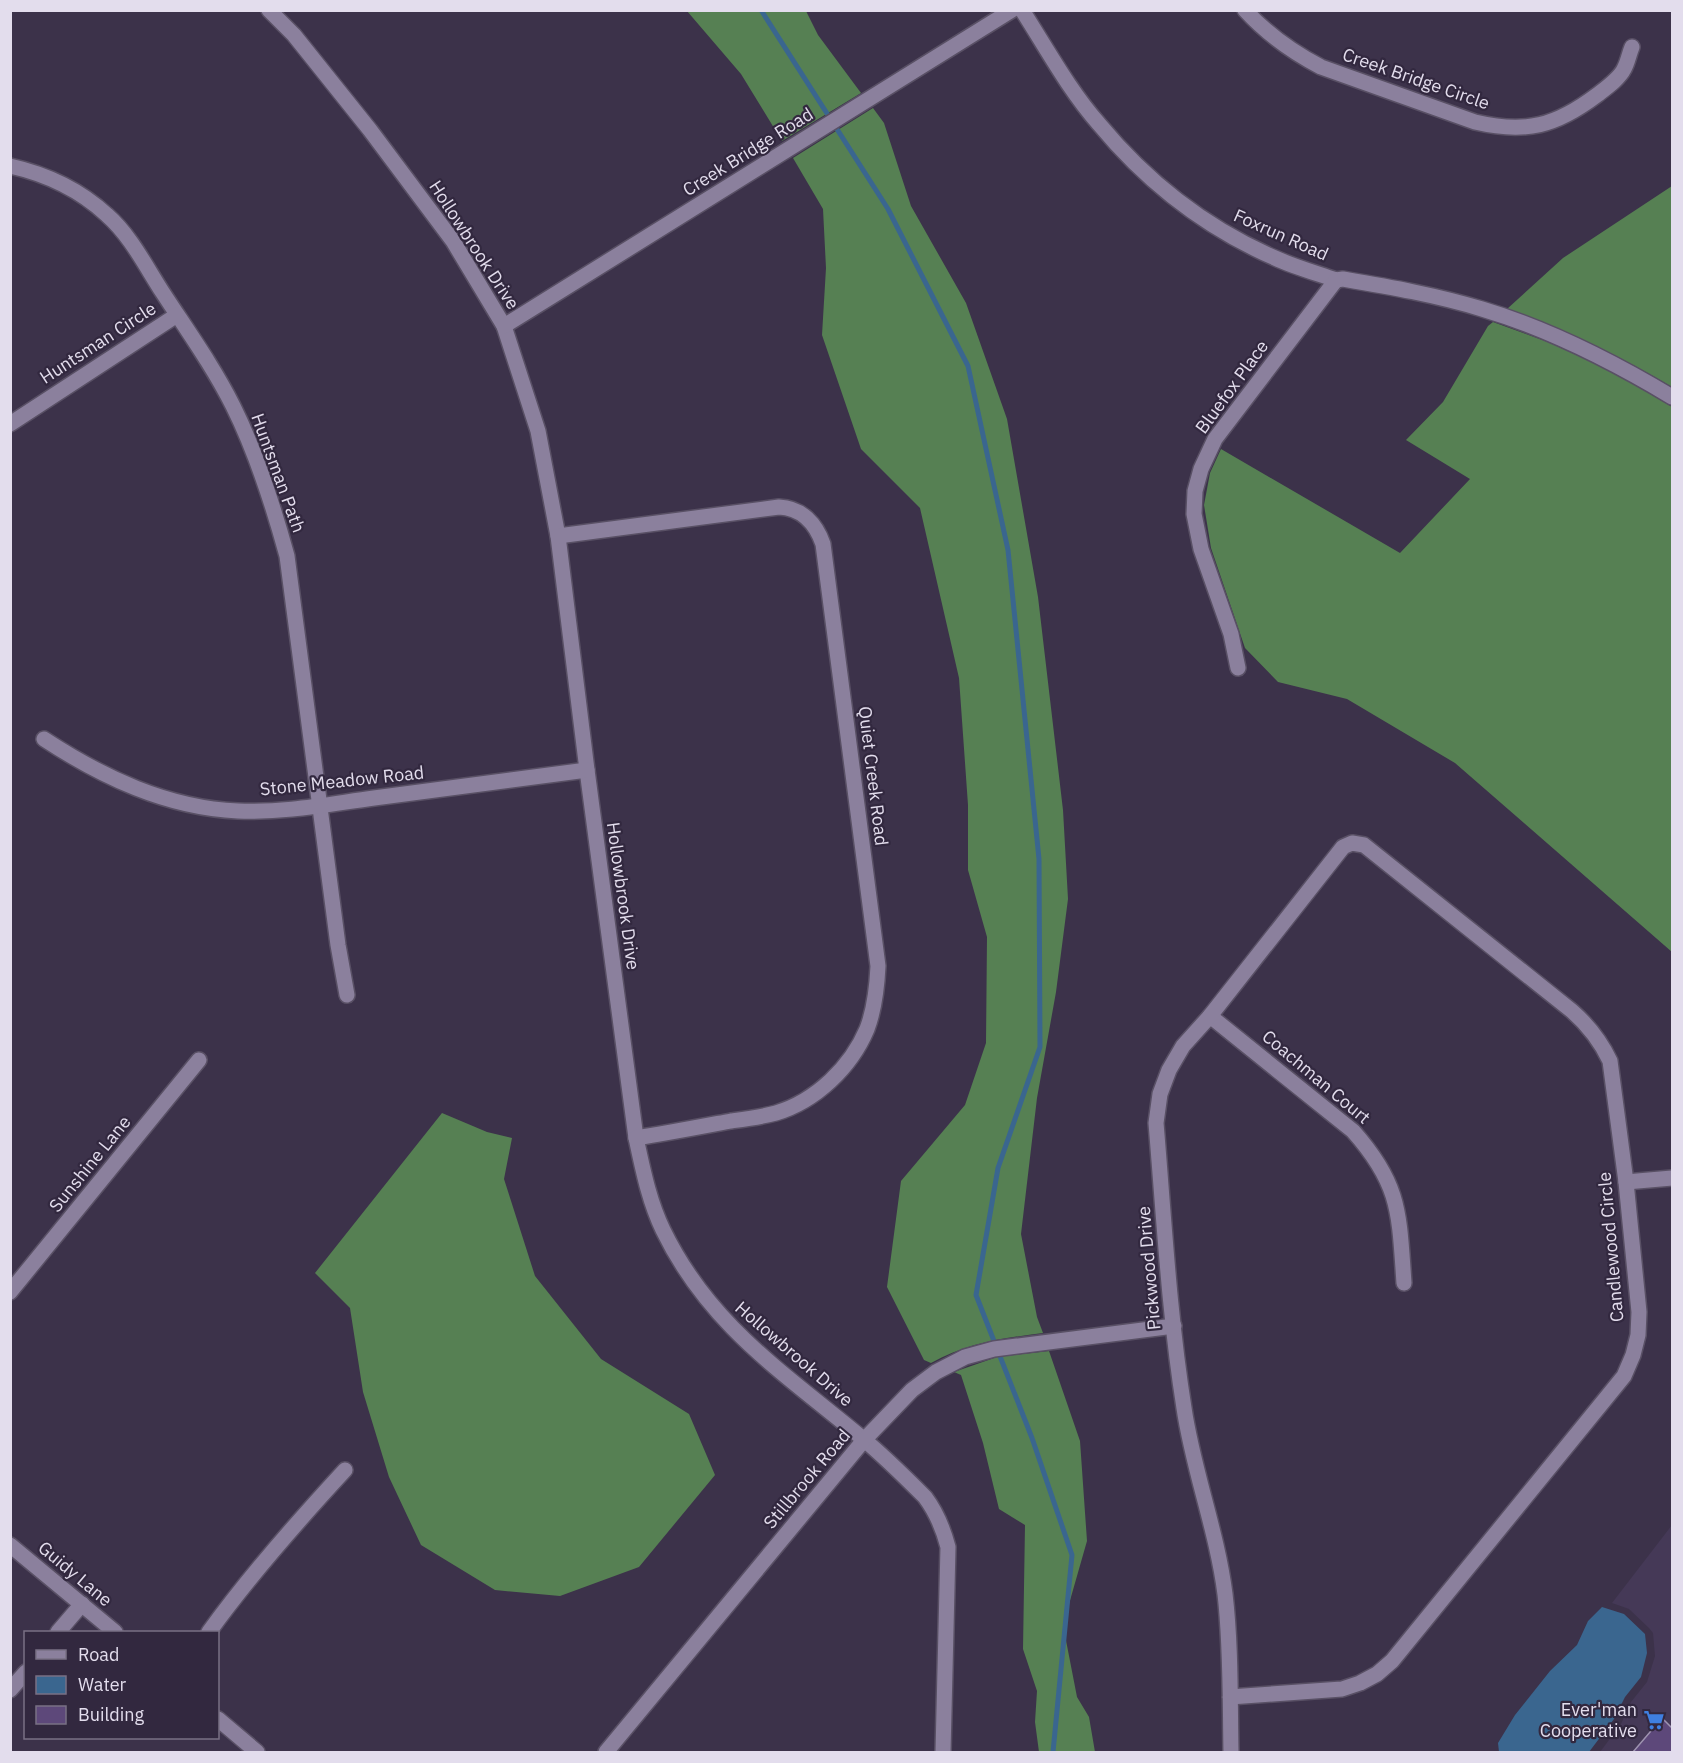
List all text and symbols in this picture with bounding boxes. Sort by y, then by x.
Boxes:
street label: Creek Bridge Circle [1340,43,1493,115]
street label: Creek Bridge Road [678,102,817,201]
street label: Hollowbrook Drive [424,176,525,314]
street label: Foxrun Road [1230,203,1332,266]
street label: Huntsman Circle [35,296,160,389]
street label: Bluefox Place [1190,335,1273,438]
street label: Huntsman Path [246,410,311,535]
street label: Quiet Creek Road [854,705,893,847]
street label: Stone Meadow Road [259,760,425,801]
street label: Hollowbrook Drive [602,821,645,971]
street label: Coachman Court [1257,1025,1375,1129]
street label: Sunshine Lane [44,1111,136,1217]
street label: Candlewood Circle [1592,1171,1629,1323]
street label: Pickwood Drive [1132,1205,1165,1331]
street label: Hollowbrook Drive [731,1296,858,1411]
street label: Stillbrook Road [758,1424,855,1533]
street label: Guidy Lane [34,1536,117,1611]
legend [24,1631,219,1739]
text: Road [78,1643,119,1666]
text: Water [78,1673,127,1696]
place label: Ever'man Cooperative [1540,1698,1637,1742]
text: Building [78,1703,145,1726]
supermarket icon: Ever'man Cooperative [1642,1708,1666,1732]

